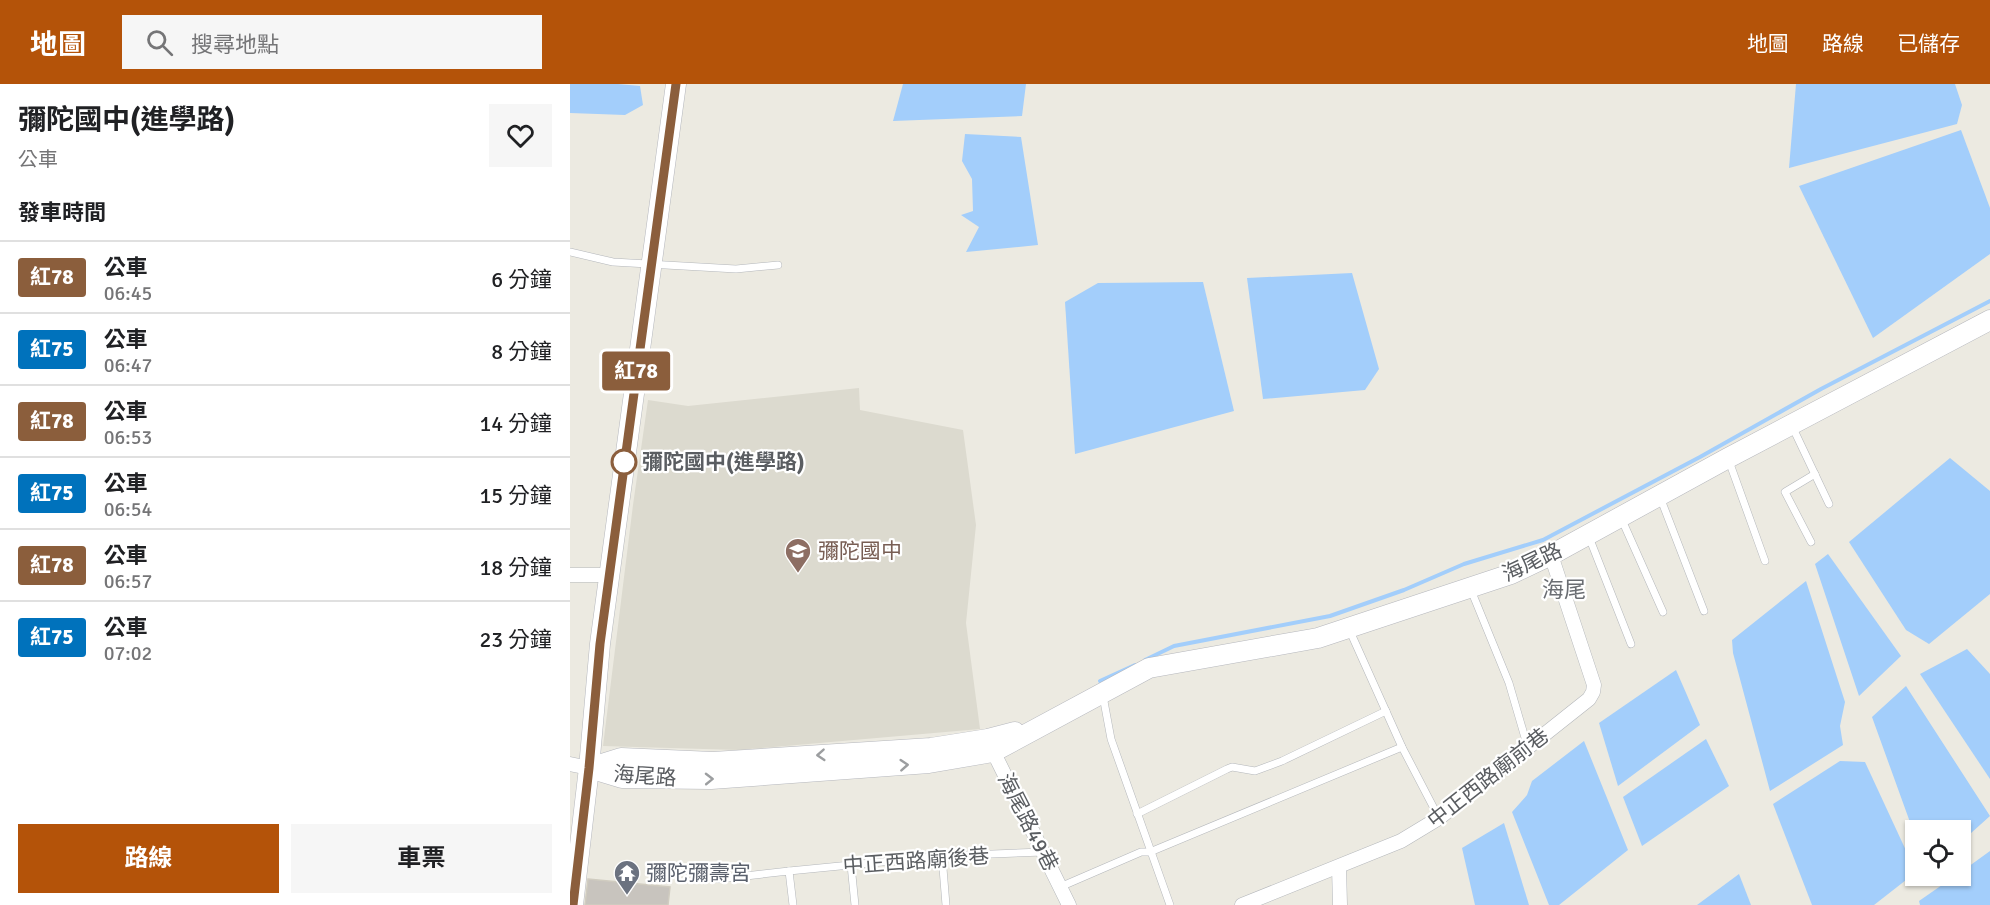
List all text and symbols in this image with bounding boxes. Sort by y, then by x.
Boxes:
search box [122,15,542,69]
icon: search [143,26,176,59]
text: 地圖 [30,28,86,62]
text: 搜尋地點 [191,31,279,58]
text: 地圖 [1747,31,1789,57]
text: 路線 [1822,31,1864,57]
text: 已儲存 [1897,31,1960,57]
text: 彌陀國中(進學路) [18,103,235,137]
button: heart [489,104,552,167]
text: 公車 [18,147,58,172]
text: 發車時間 [18,199,106,226]
text: 公車 [104,254,148,281]
text: 紅78 [30,264,74,290]
text: 6 分鐘 [491,266,552,293]
text: 06:45 [104,281,152,306]
text: 公車 [104,326,148,353]
text: 紅75 [30,336,74,362]
text: 8 分鐘 [491,338,552,365]
line badge: 紅78 [602,352,670,390]
text: 06:47 [104,353,152,378]
text: 紅78 [614,358,658,384]
text: 公車 [104,398,148,425]
text: 紅78 [30,408,74,434]
text: 14 分鐘 [479,410,552,437]
text: 06:53 [104,425,152,450]
marker: 彌陀國中(進學路) [611,449,637,475]
place label: 彌陀國中(進學路) [642,449,805,475]
text: 公車 [104,470,148,497]
text: 紅75 [30,480,74,506]
text: 15 分鐘 [479,482,552,509]
text: 06:54 [104,497,152,522]
school or university icon: 彌陀國中 [783,536,813,574]
street label: 海尾路 [1498,537,1566,587]
place label: 彌陀國中 [818,538,902,564]
text: 公車 [104,542,148,569]
text: 紅78 [30,552,74,578]
text: 18 分鐘 [479,554,552,581]
text: 06:57 [104,569,152,594]
district label: 海尾 [1542,576,1586,603]
text: 公車 [104,614,148,641]
text: 紅75 [30,624,74,650]
text: 23 分鐘 [479,626,552,653]
text: 07:02 [104,641,152,666]
street label: 中正西路廟前巷 [1422,723,1554,833]
one-way arrow [817,748,826,761]
one-way arrow [899,759,908,772]
street label: 海尾路 [613,761,677,791]
street label: 海尾路49巷 [992,769,1064,875]
one-way arrow [705,773,714,785]
map controls [1905,820,1971,886]
button: locate [1905,820,1971,886]
button: 路線 [18,824,279,893]
button: 車票 [291,824,552,893]
street label: 中正西路廟後巷 [842,843,990,879]
temple icon: 彌陀彌壽宮 [612,858,642,896]
place label: 彌陀彌壽宮 [646,860,751,886]

